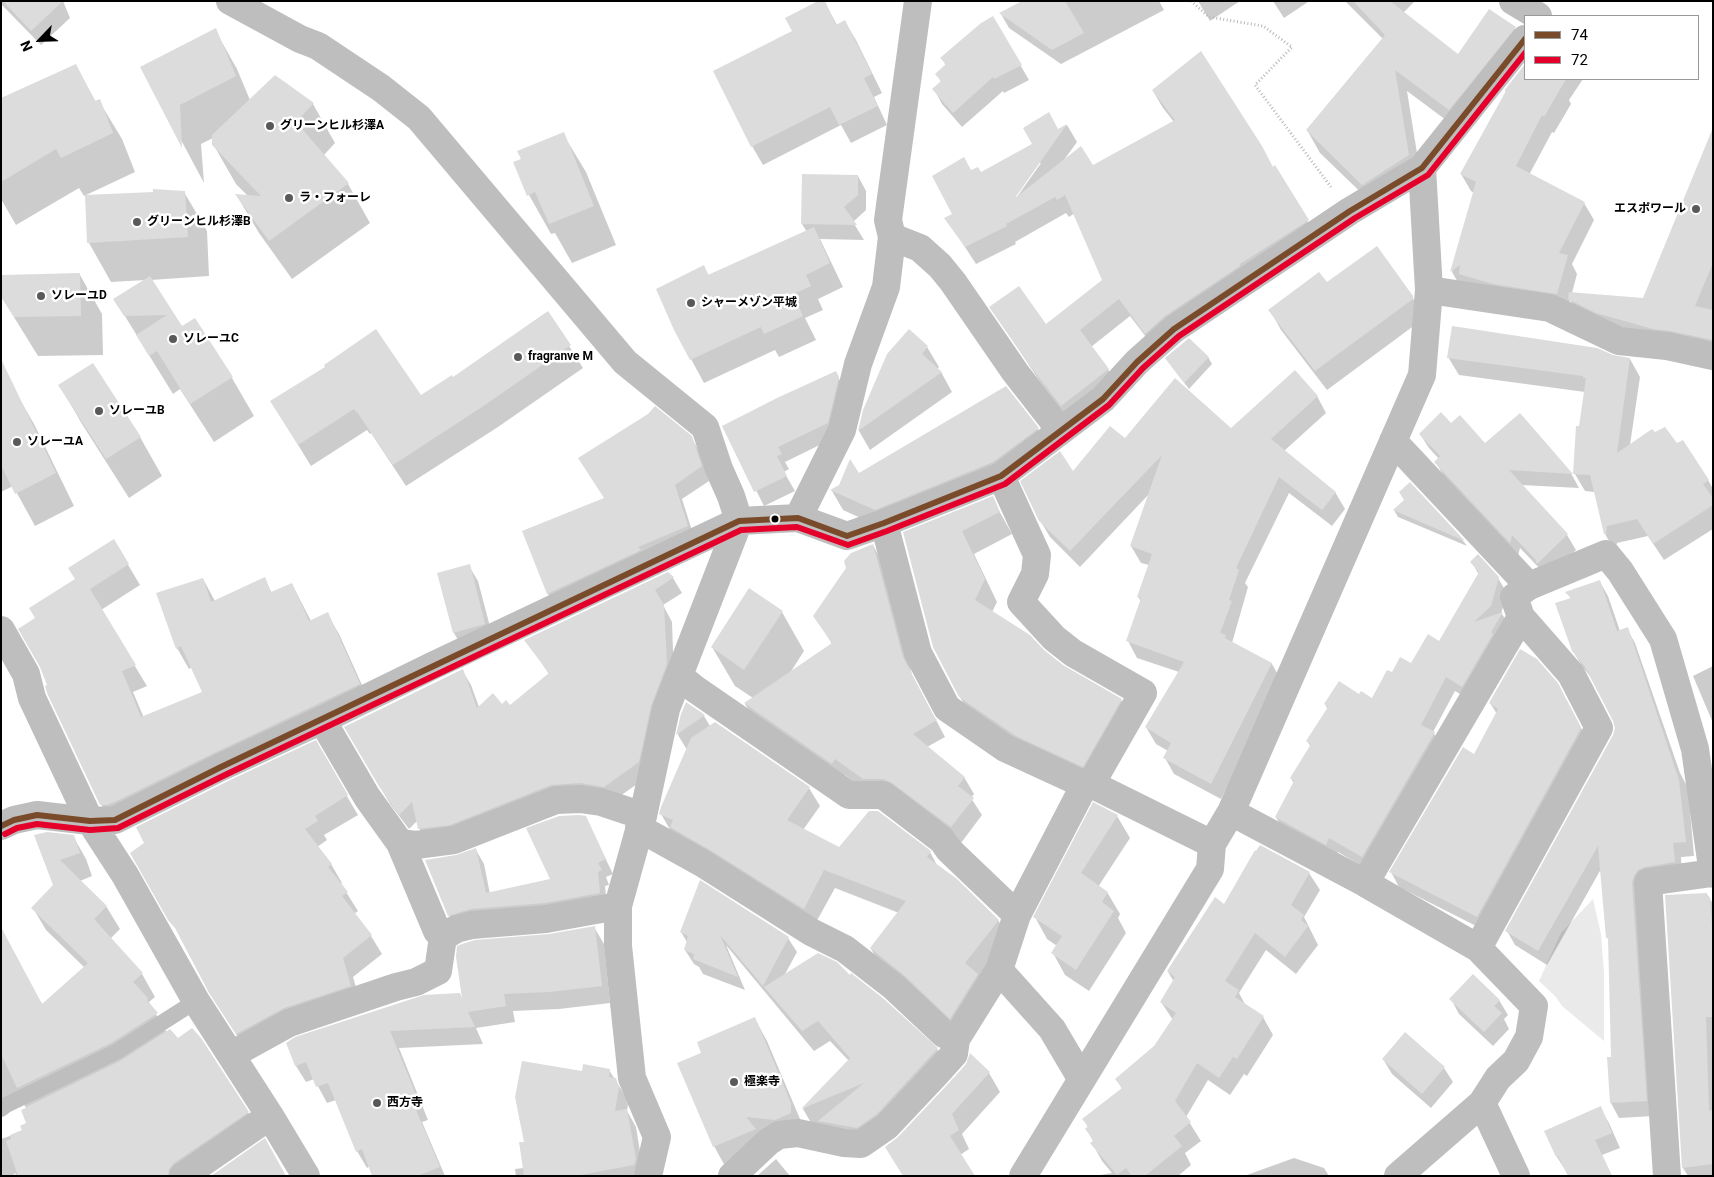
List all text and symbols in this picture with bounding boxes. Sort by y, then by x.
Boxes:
north arrow [15,15,65,65]
legend [1524,15,1699,80]
text: 74 [1571,26,1588,44]
text: N [17,38,36,54]
text: 72 [1571,51,1588,69]
place label: グリーンヒル杉澤A [280,119,384,133]
marker: グリーンヒル杉澤A [264,120,276,132]
place label: ラ・フォーレ [299,191,371,205]
marker: ラ・フォーレ [283,192,295,204]
place label: エスポワール [1614,202,1686,216]
marker: エスポワール [1690,203,1702,215]
place label: グリーンヒル杉澤B [147,215,251,229]
marker: グリーンヒル杉澤B [131,216,143,228]
place label: ソレーユD [51,289,107,303]
marker: ソレーユD [35,290,47,302]
place label: シャーメゾン平城 [701,296,797,310]
marker: シャーメゾン平城 [685,297,697,309]
place label: ソレーユC [183,332,239,346]
marker: ソレーユC [167,333,179,345]
place label: fragranve M [528,350,593,364]
marker: fragranve M [512,351,524,363]
place label: ソレーユB [109,404,165,418]
marker: ソレーユB [93,405,105,417]
place label: ソレーユA [27,435,83,449]
marker: ソレーユA [11,436,23,448]
unlabelled marker [770,514,780,524]
place label: 極楽寺 [744,1075,780,1089]
marker: 極楽寺 [728,1076,740,1088]
place label: 西方寺 [387,1096,423,1110]
marker: 西方寺 [371,1097,383,1109]

